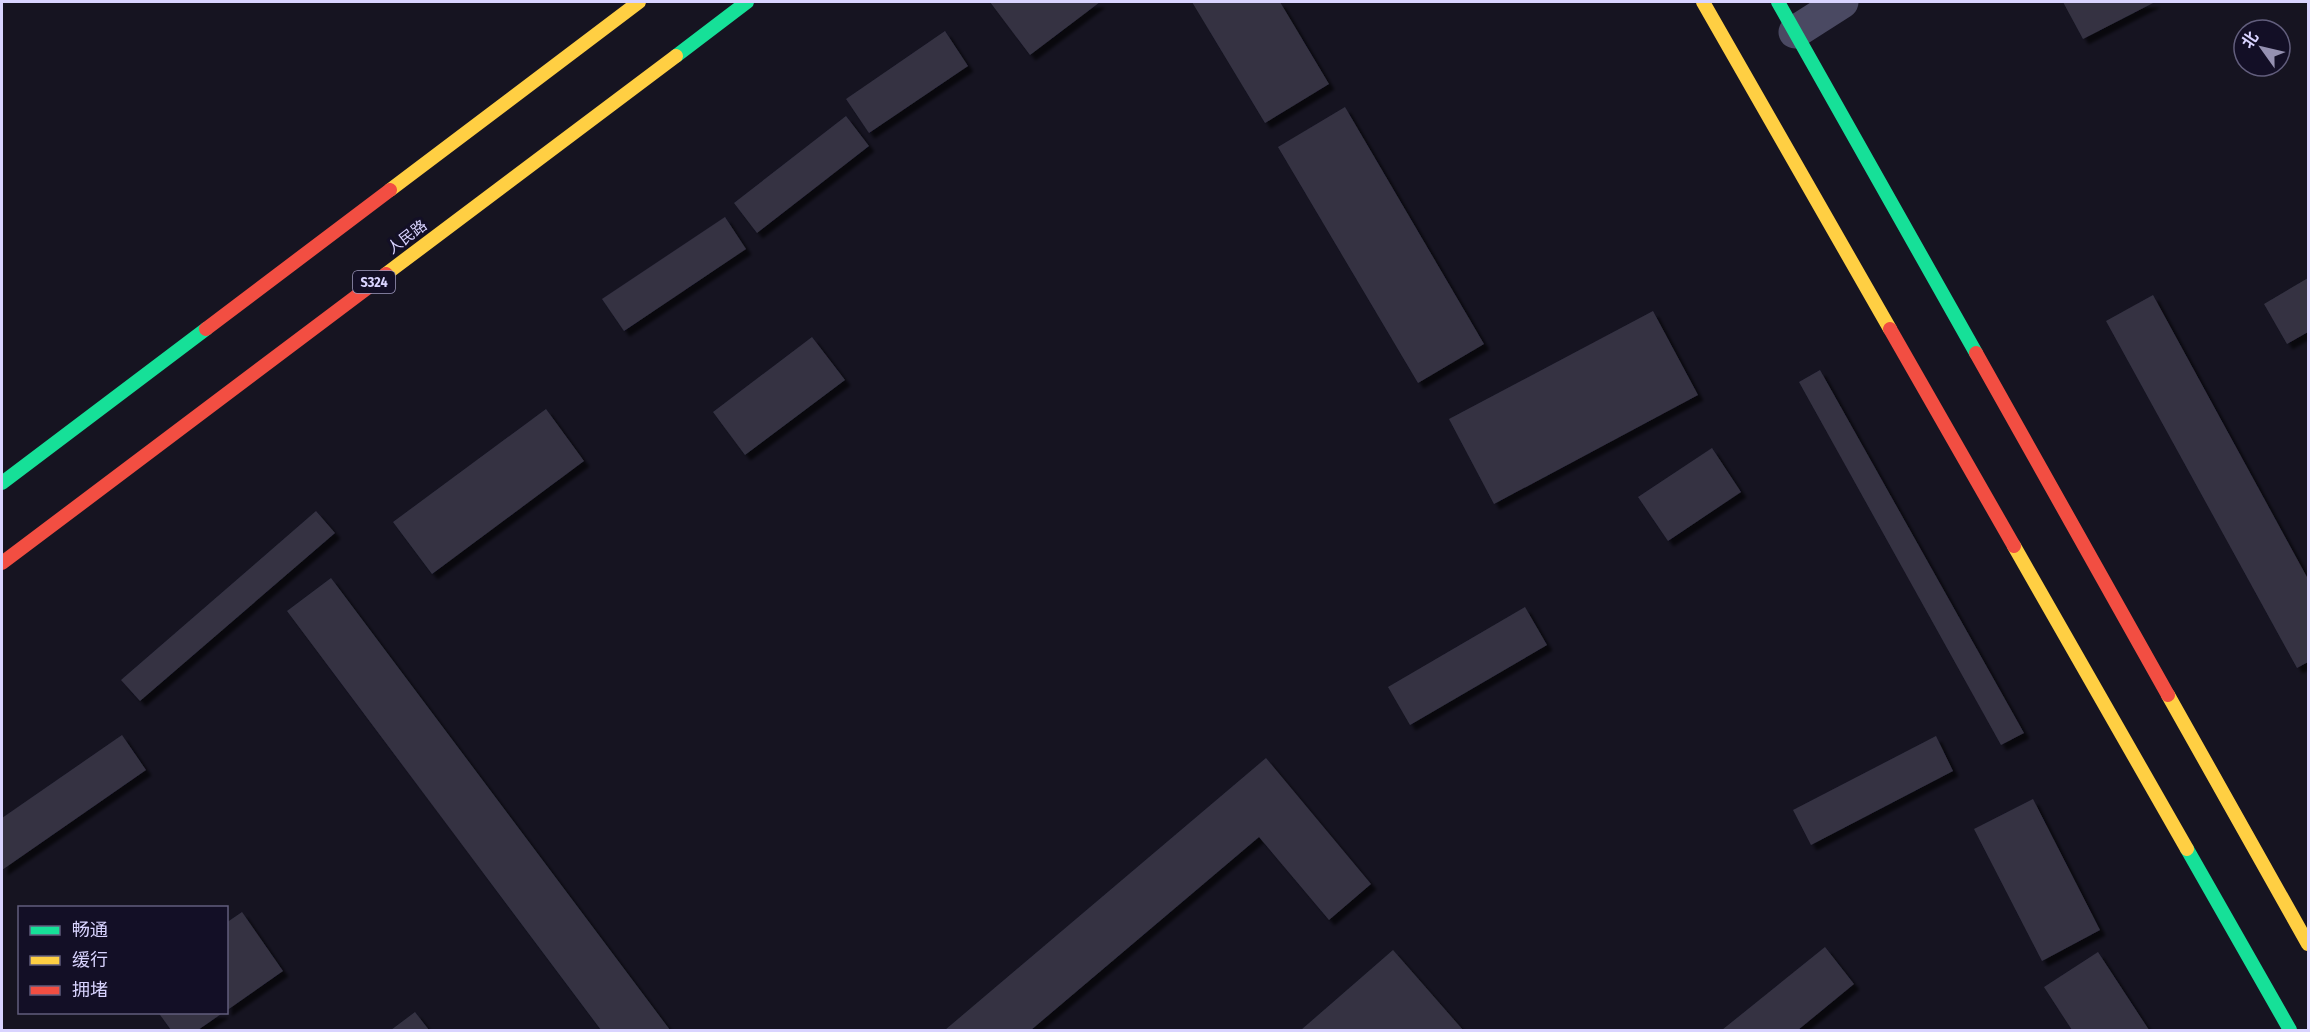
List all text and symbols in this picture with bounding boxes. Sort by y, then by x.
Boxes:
north arrow [2232,18,2292,78]
text: 北 [2238,28,2262,52]
street label: 人民路 [384,216,430,258]
road number: S324 [353,271,395,293]
legend [18,906,228,1014]
text: 畅通 [72,919,108,941]
text: 缓行 [72,949,108,971]
text: 拥堵 [72,979,108,1001]

